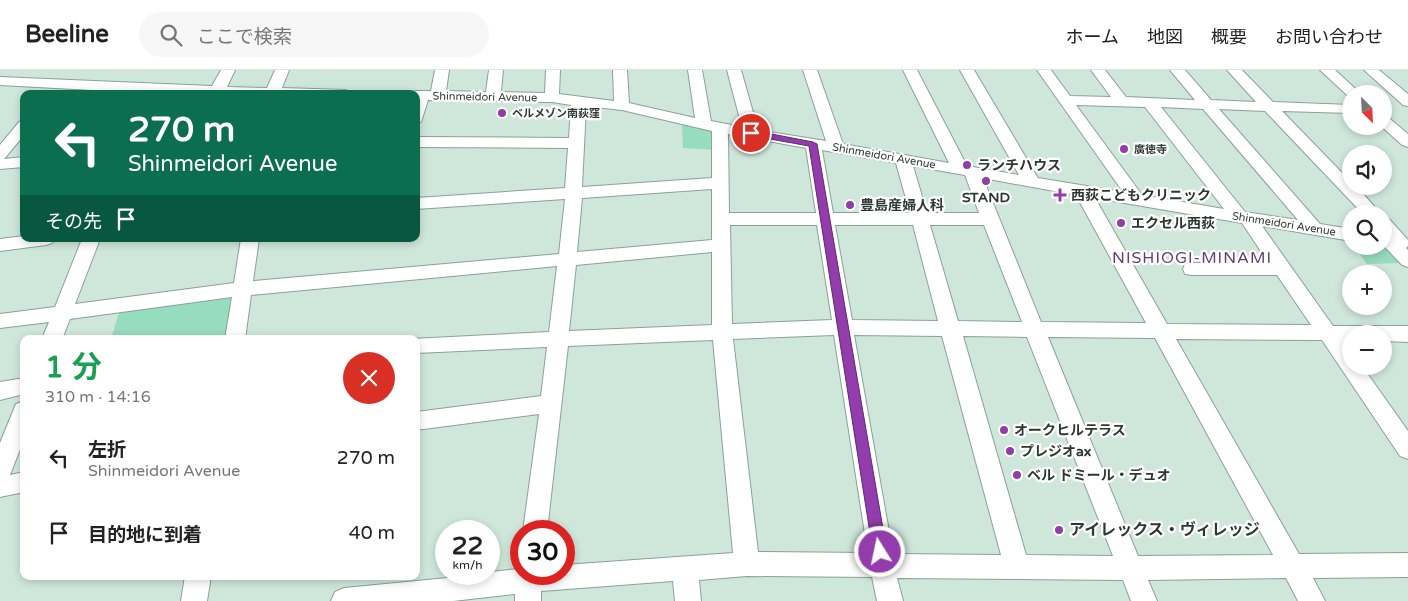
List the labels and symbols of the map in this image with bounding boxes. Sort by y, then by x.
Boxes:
north arrow [1342,85,1392,135]
street label: Shinmeidori Avenue [433,90,537,104]
marker: ベルメゾン南荻窪 [496,107,508,119]
place label: ベルメゾン南荻窪 [512,107,600,120]
pin [730,112,772,154]
street label: Shinmeidori Avenue [831,141,937,171]
marker: 廣徳寺 [1118,143,1130,155]
place label: 廣徳寺 [1134,143,1167,156]
place label: ランチハウス [977,157,1061,174]
marker: ランチハウス [961,159,973,171]
marker: STAND [980,175,992,187]
place label: 西荻こどもクリニック [1071,187,1211,204]
marker: 西荻こどもクリニック [1053,188,1067,202]
place label: STAND [962,189,1010,206]
place label: 豊島産婦人科 [860,197,944,214]
marker: 豊島産婦人科 [844,199,856,211]
street label: Shinmeidori Avenue [1231,209,1337,239]
place label: エクセル西荻 [1131,215,1215,232]
marker: エクセル西荻 [1115,217,1127,229]
district label: NISHIOGI-MINAMI [1112,248,1272,268]
place label: オークヒルテラス [1014,422,1126,439]
marker: オークヒルテラス [998,424,1010,436]
place label: プレジオax [1020,443,1092,460]
marker: プレジオax [1004,445,1016,457]
place label: ベル ドミール・デュオ [1027,467,1171,484]
marker: ベル ドミール・デュオ [1011,469,1023,481]
speed limit sign: 30 [510,520,575,585]
place label: アイレックス・ヴィレッジ [1069,520,1260,540]
marker: アイレックス・ヴィレッジ [1053,524,1065,536]
position arrow [853,525,905,577]

